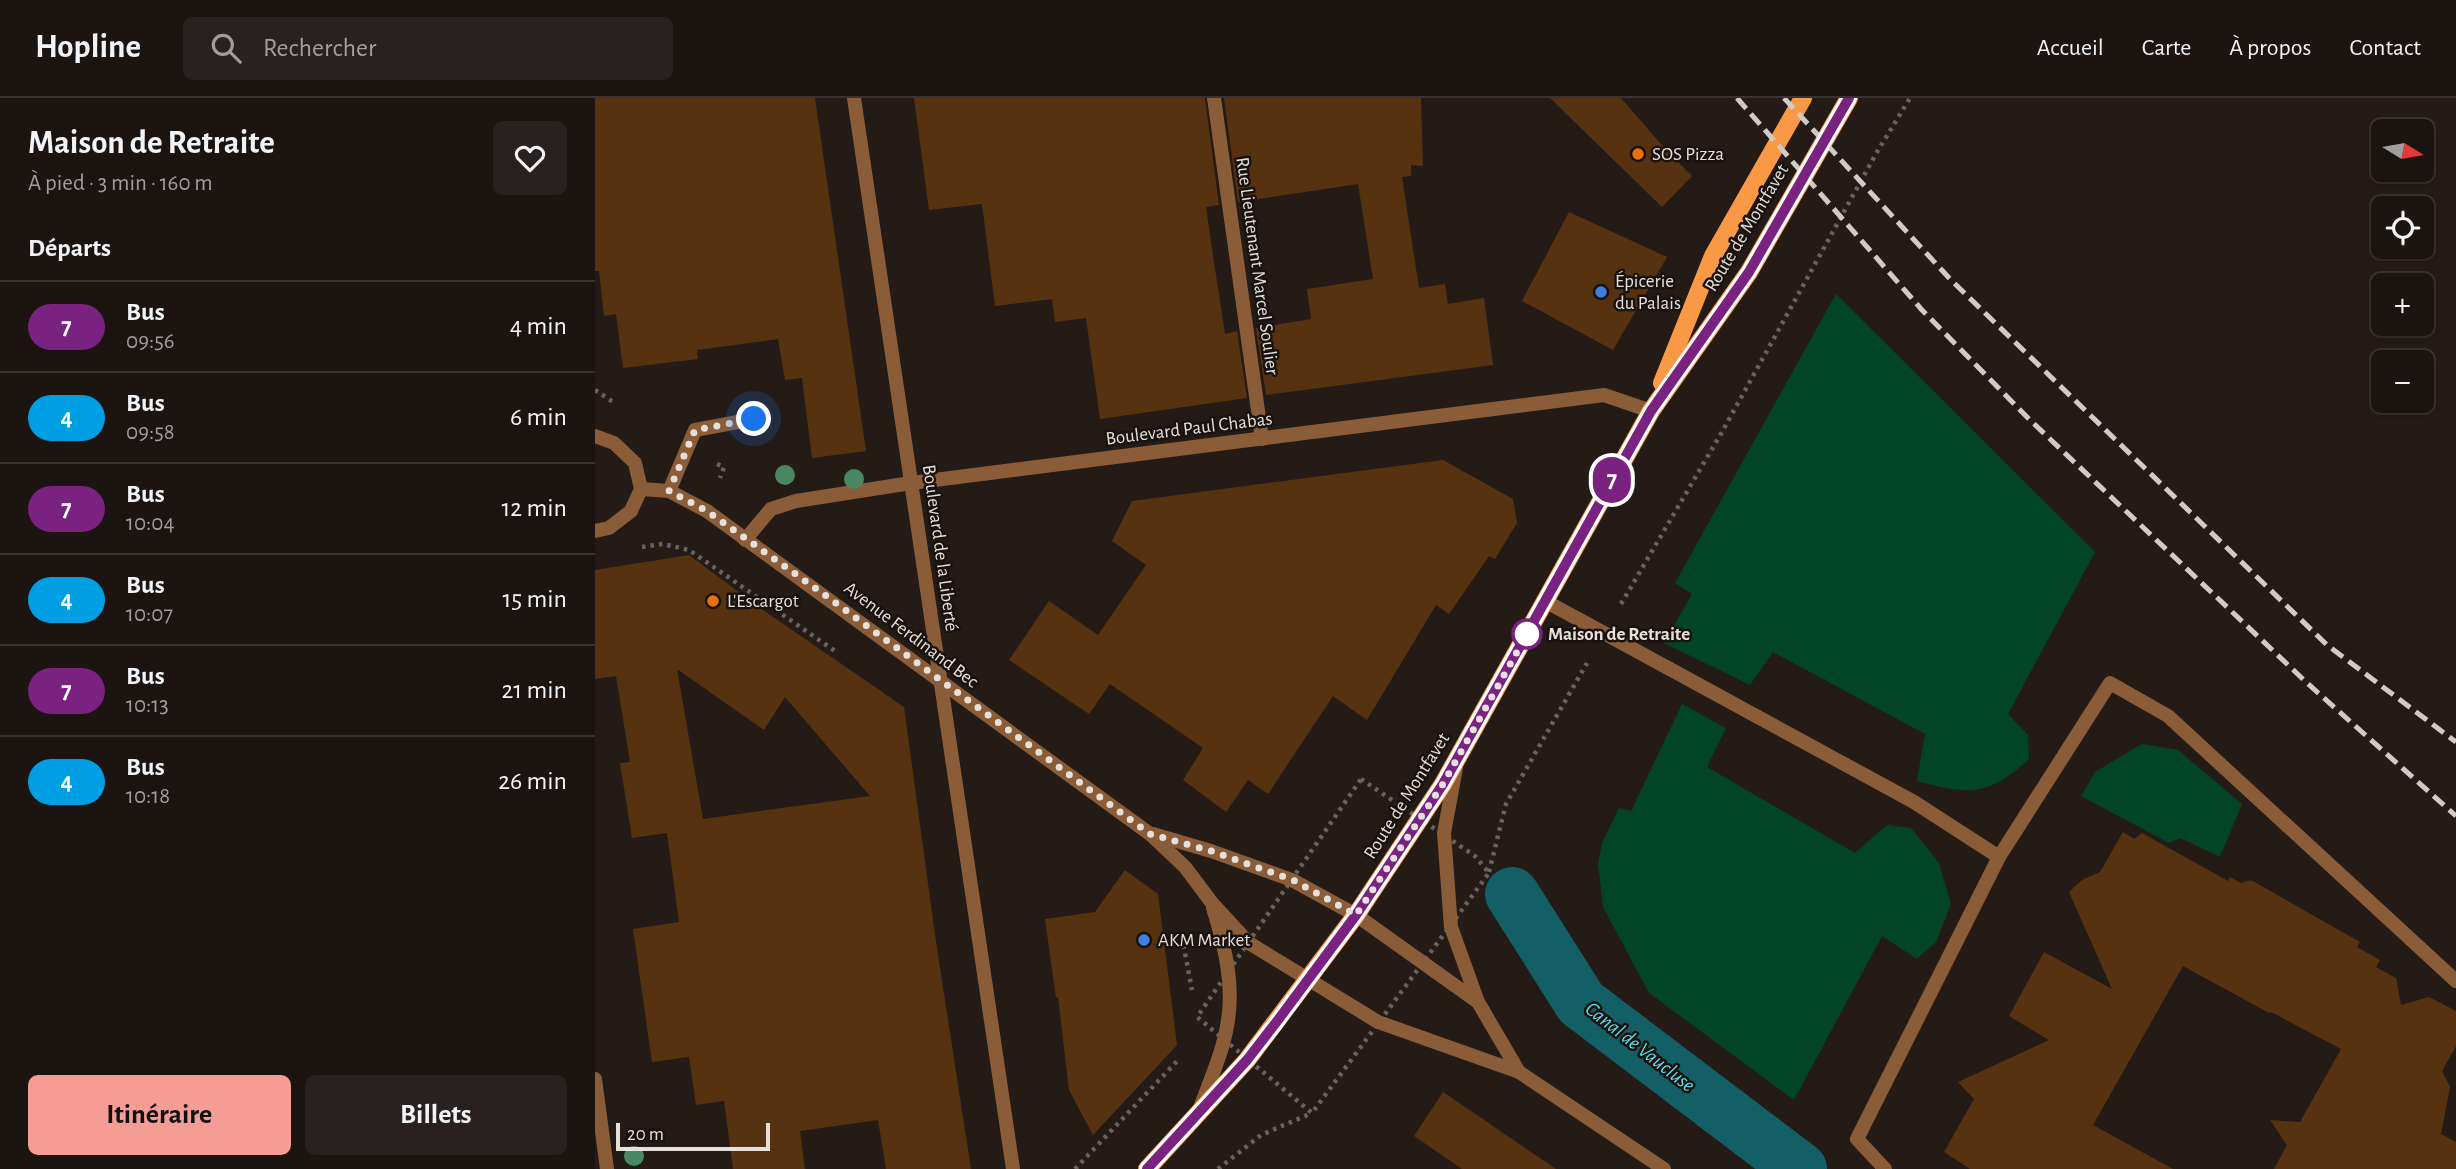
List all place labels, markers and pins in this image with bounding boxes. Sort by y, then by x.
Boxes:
place label: SOS Pizza [1652,145,1724,164]
marker: SOS Pizza [1630,146,1646,162]
place label: Épicerie du Palais [1615,270,1681,313]
marker: Épicerie du Palais [1593,284,1609,300]
place label: L'Escargot [727,592,799,611]
marker: L'Escargot [705,593,721,609]
marker: Maison de Retraite [1512,619,1542,649]
place label: Maison de Retraite [1548,625,1690,644]
place label: AKM Market [1158,931,1250,950]
marker: AKM Market [1136,932,1152,948]

